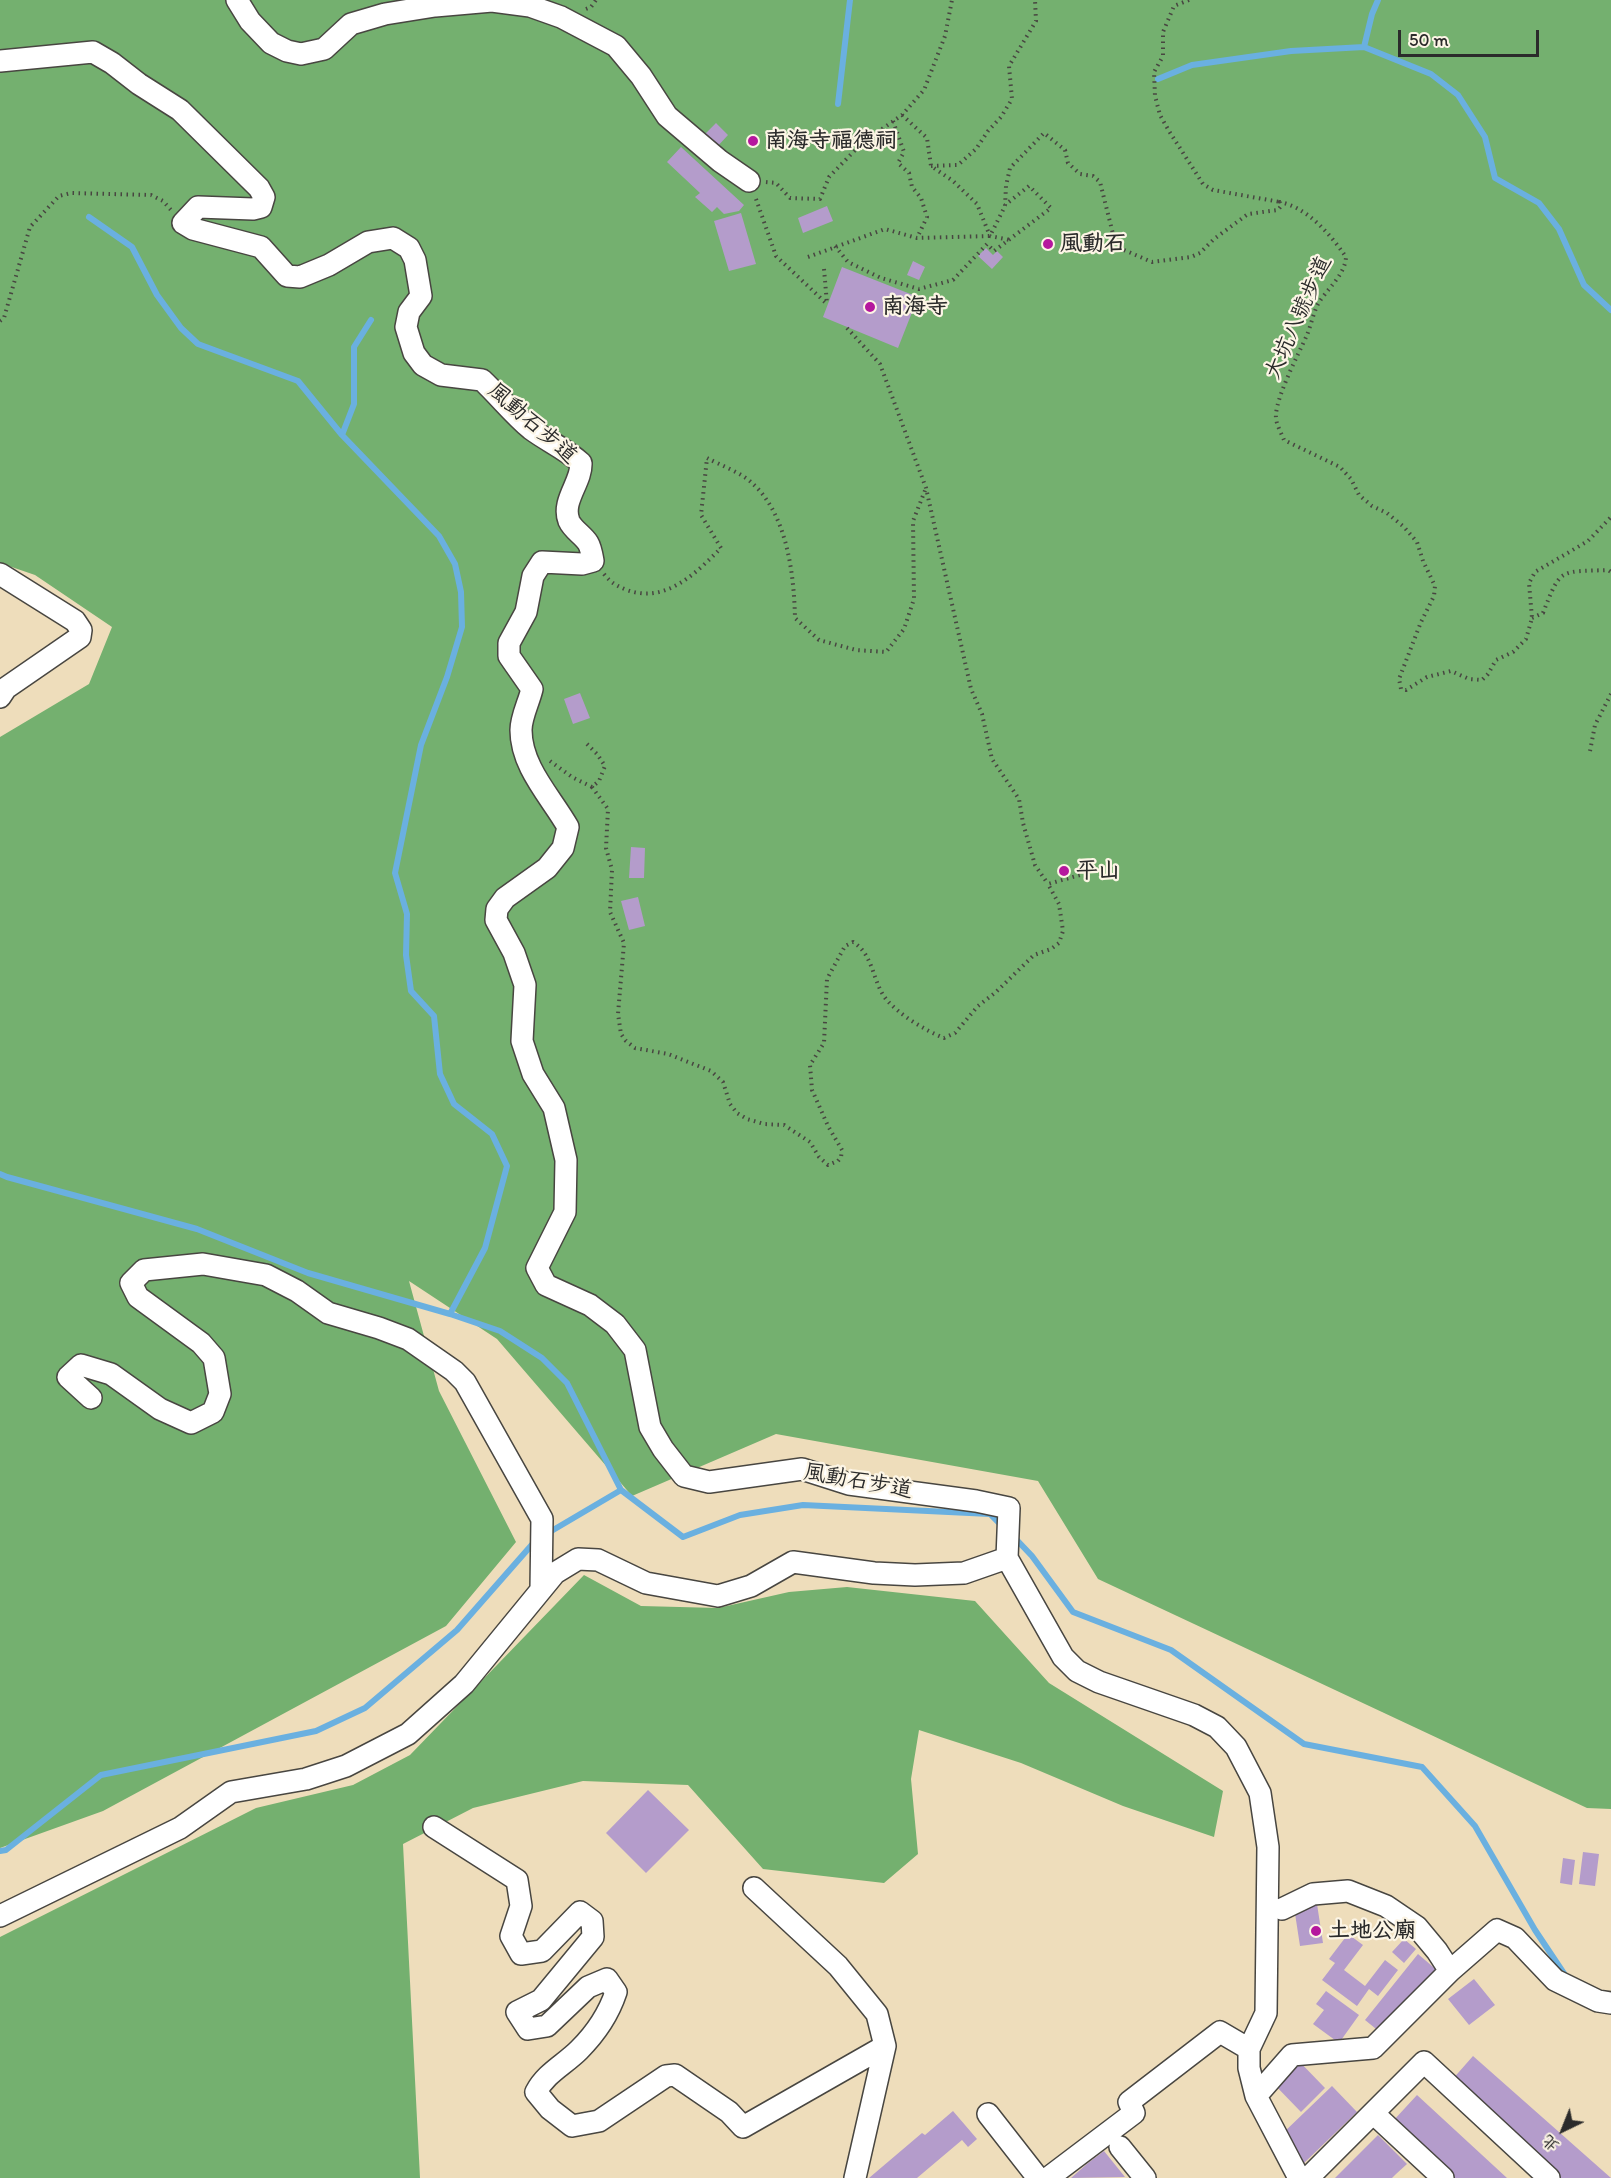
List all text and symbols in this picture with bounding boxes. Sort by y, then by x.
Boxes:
scale bar [1401,18,1542,56]
text: 50 m [1409,29,1449,51]
place label: 南海寺福德祠 [765,128,897,154]
marker: 南海寺福德祠 [746,134,760,148]
place label: 風動石 [1060,231,1126,257]
marker: 風動石 [1041,237,1055,251]
street label: 大坑八號步道 [1260,252,1338,384]
place label: 南海寺 [882,294,948,320]
marker: 南海寺 [863,300,877,314]
street label: 風動石步道 [482,378,582,470]
place label: 平山 [1076,858,1120,884]
marker: 平山 [1057,864,1071,878]
street label: 風動石步道 [802,1459,914,1505]
place label: 土地公廟 [1328,1918,1416,1944]
marker: 土地公廟 [1309,1924,1323,1938]
north arrow [1533,2100,1593,2160]
text: 北 [1538,2131,1563,2156]

